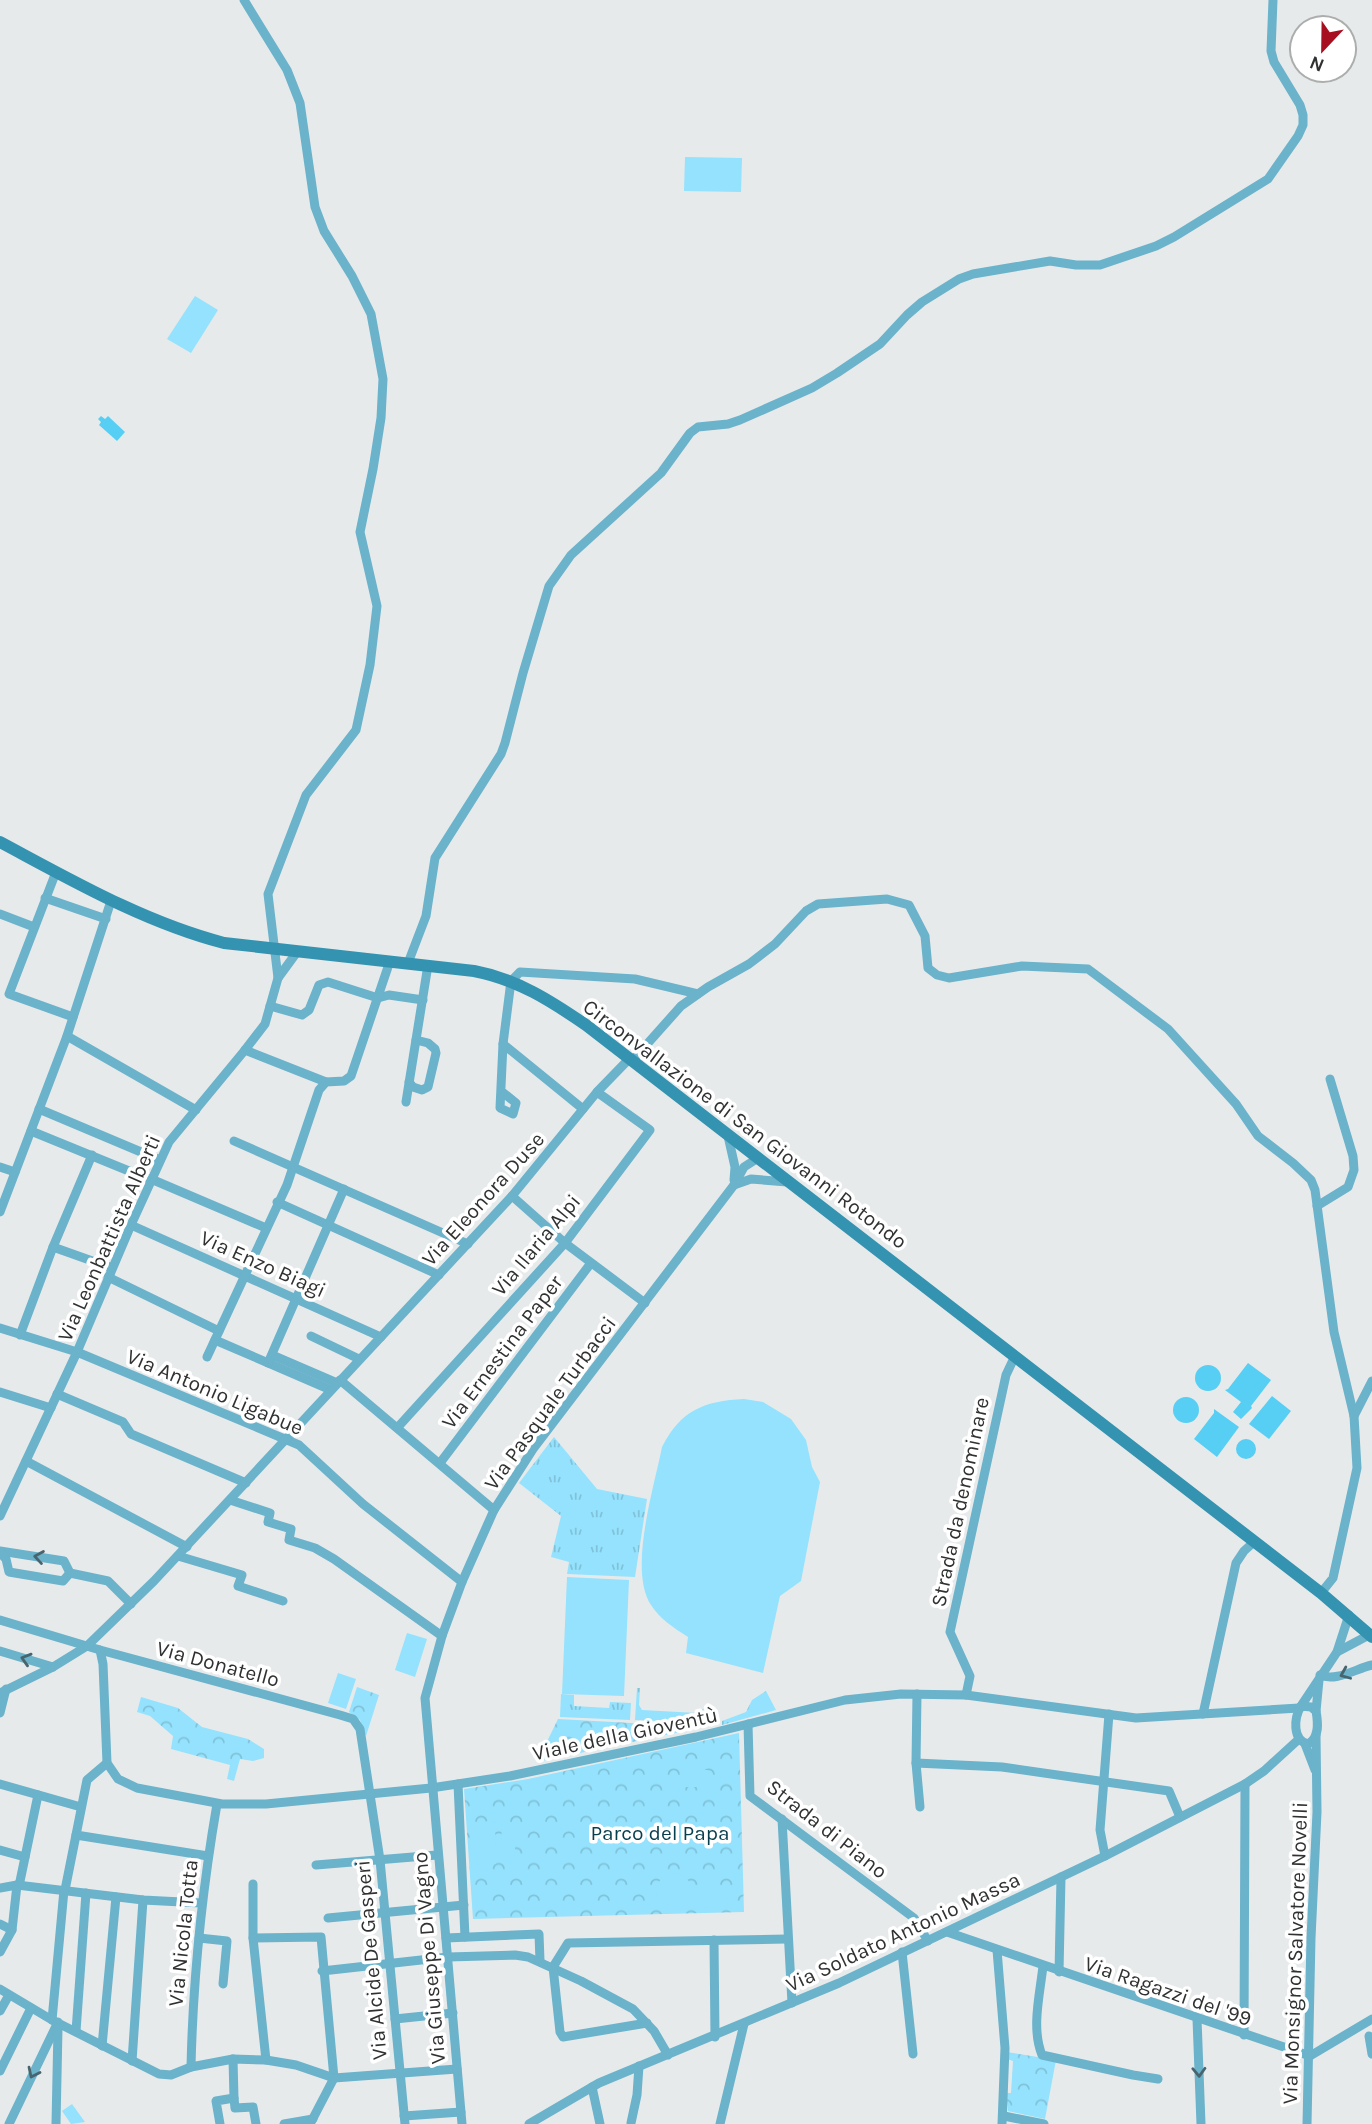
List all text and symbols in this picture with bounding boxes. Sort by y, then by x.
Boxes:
north arrow [1288,14,1358,84]
text: N [1307,51,1327,77]
street label: Circonvallazione di San Giovanni Rotondo [578,994,912,1254]
street label: Via Eleonora Duse [417,1127,549,1271]
street label: Via Leonbattista Alberti [53,1131,165,1345]
street label: Via Ilaria Alpi [487,1189,585,1301]
street label: Via Enzo Biagi [197,1226,329,1302]
street label: Via Ernestina Paper [437,1270,568,1433]
street label: Via Pasquale Turbacci [479,1312,621,1494]
street label: Via Antonio Ligabue [123,1344,307,1440]
street label: Strada da denominare [926,1395,994,1609]
one-way arrow [33,1550,45,1565]
street label: Via Donatello [154,1636,282,1692]
one-way arrow [21,1652,33,1667]
one-way arrow [1340,1665,1352,1679]
street label: Viale della Gioventù [530,1703,720,1765]
street label: Strada di Piano [762,1775,892,1883]
street label: Via Monsignor Salvatore Novelli [1278,1801,1312,2105]
park label: Parco del Papa [590,1821,730,1845]
street label: Via Giuseppe Di Vagno [408,1851,450,2065]
street label: Via Nicola Totta [163,1858,203,2008]
street label: Via Alcide De Gasperi [350,1859,392,2061]
street label: Via Soldato Antonio Massa [782,1867,1024,1997]
street label: Via Ragazzi del '99 [1081,1951,1255,2031]
one-way arrow [28,2066,42,2078]
one-way arrow [1192,2066,1207,2077]

